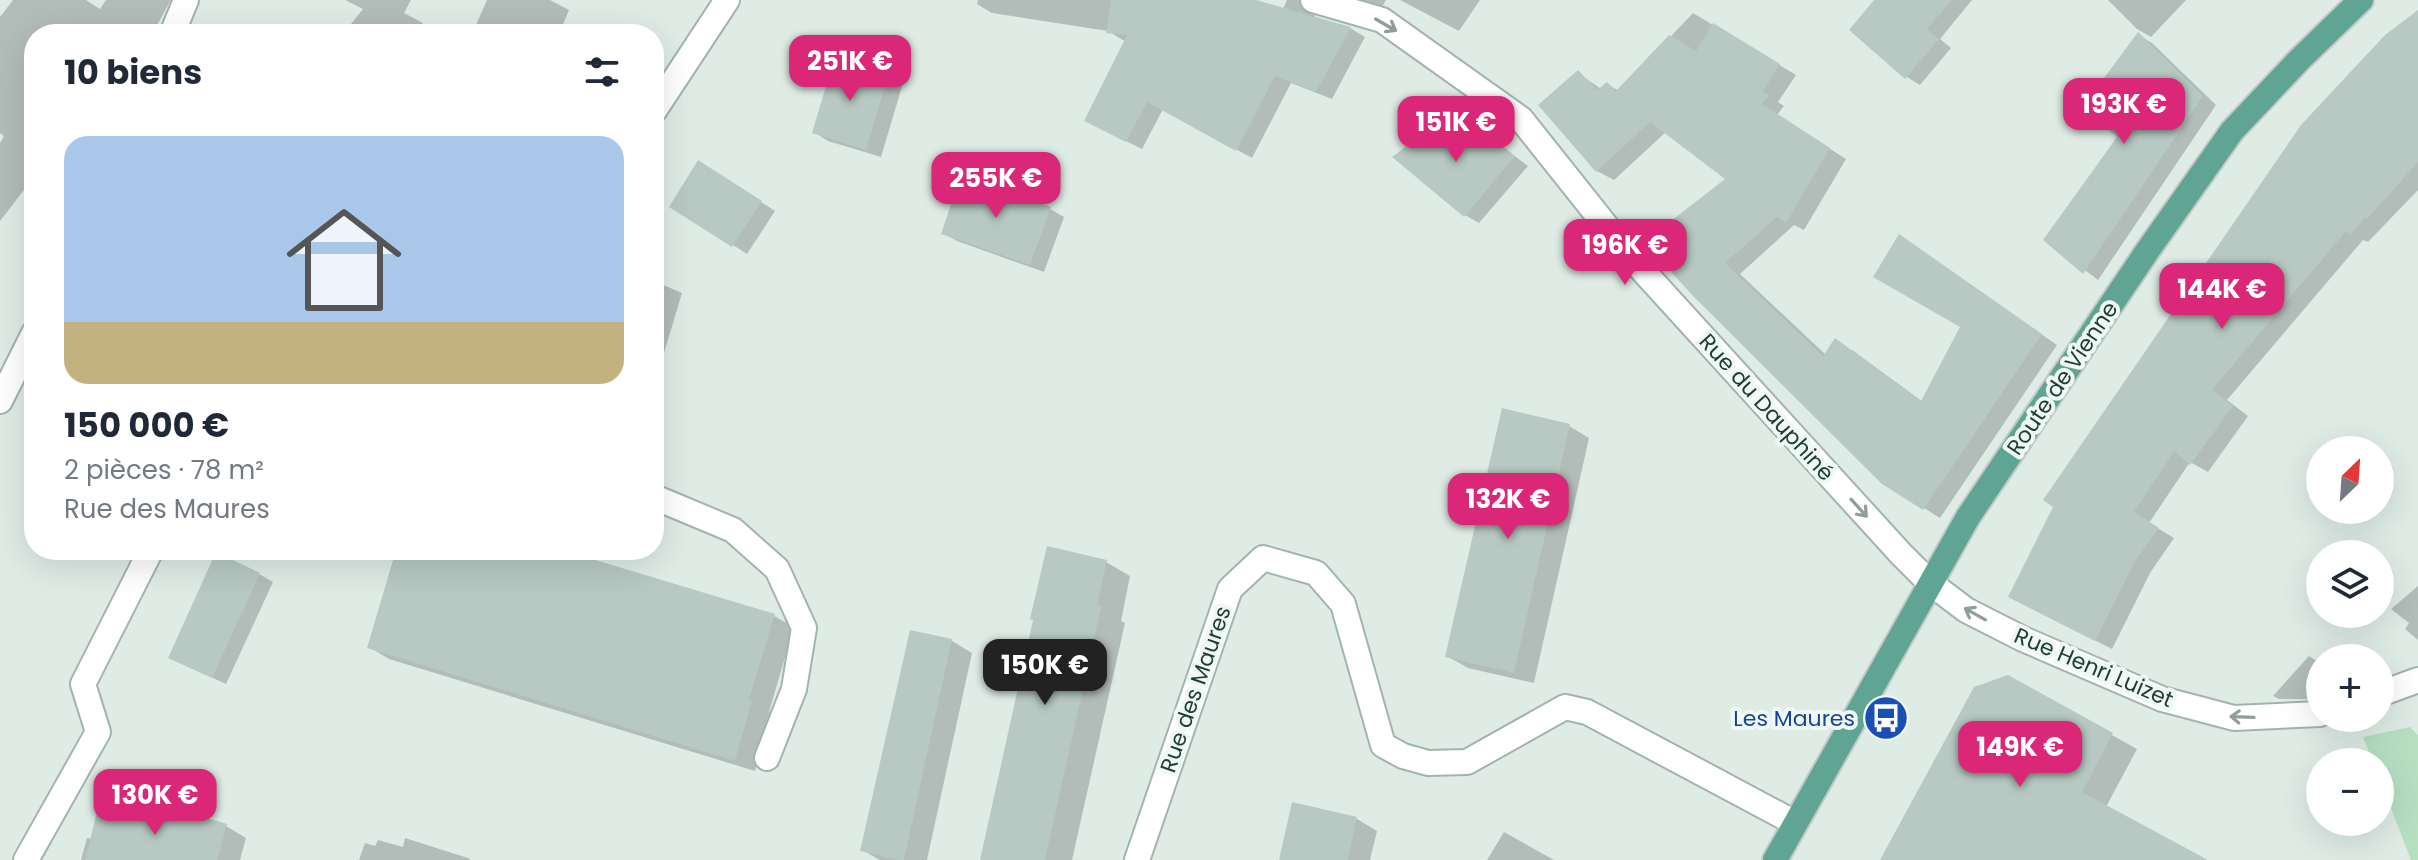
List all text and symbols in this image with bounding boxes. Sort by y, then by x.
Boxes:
one-way arrow [1374,17,1397,33]
pin: 251K € [785,35,915,103]
text: 251K € [807,43,893,79]
text: 10 biens [64,48,202,96]
icon: filters [580,50,624,94]
pin: 193K € [2059,78,2189,146]
text: 193K € [2081,86,2167,122]
pin: 151K € [1391,96,1521,164]
text: 151K € [1416,104,1496,140]
pin: 255K € [931,152,1061,220]
text: 255K € [950,160,1042,196]
icon: home [272,188,416,332]
pin: 196K € [1560,219,1690,287]
text: 196K € [1582,227,1668,263]
pin: 144K € [2157,263,2287,331]
text: 144K € [2177,271,2267,307]
street label: Route de Vienne [1999,295,2125,461]
street label: Rue du Dauphiné [1692,327,1841,488]
text: 150 000 € [64,401,229,449]
north arrow [2306,436,2394,524]
map controls [2306,436,2394,836]
text: 2 pièces · 78 m² [64,452,264,488]
pin: 132K € [1443,473,1573,541]
text: 132K € [1466,481,1550,517]
text: Rue des Maures [64,491,270,527]
one-way arrow [1849,498,1868,518]
button: layers [2306,540,2394,628]
street label: Rue des Maures [1152,602,1238,777]
one-way arrow [1964,606,1988,621]
street label: Rue Henri Luizet [2009,620,2178,715]
pin: 150K € [980,639,1110,707]
button: + [2306,644,2394,732]
text: 150K € [1001,647,1089,683]
bus stop icon: Les Maures [1862,694,1910,742]
place label: Les Maures [1733,703,1855,734]
one-way arrow [2229,710,2256,725]
pin: 149K € [1955,721,2085,789]
text: 149K € [1976,729,2064,765]
button: − [2306,748,2394,836]
pin: 130K € [90,769,220,837]
text: 130K € [112,777,198,813]

